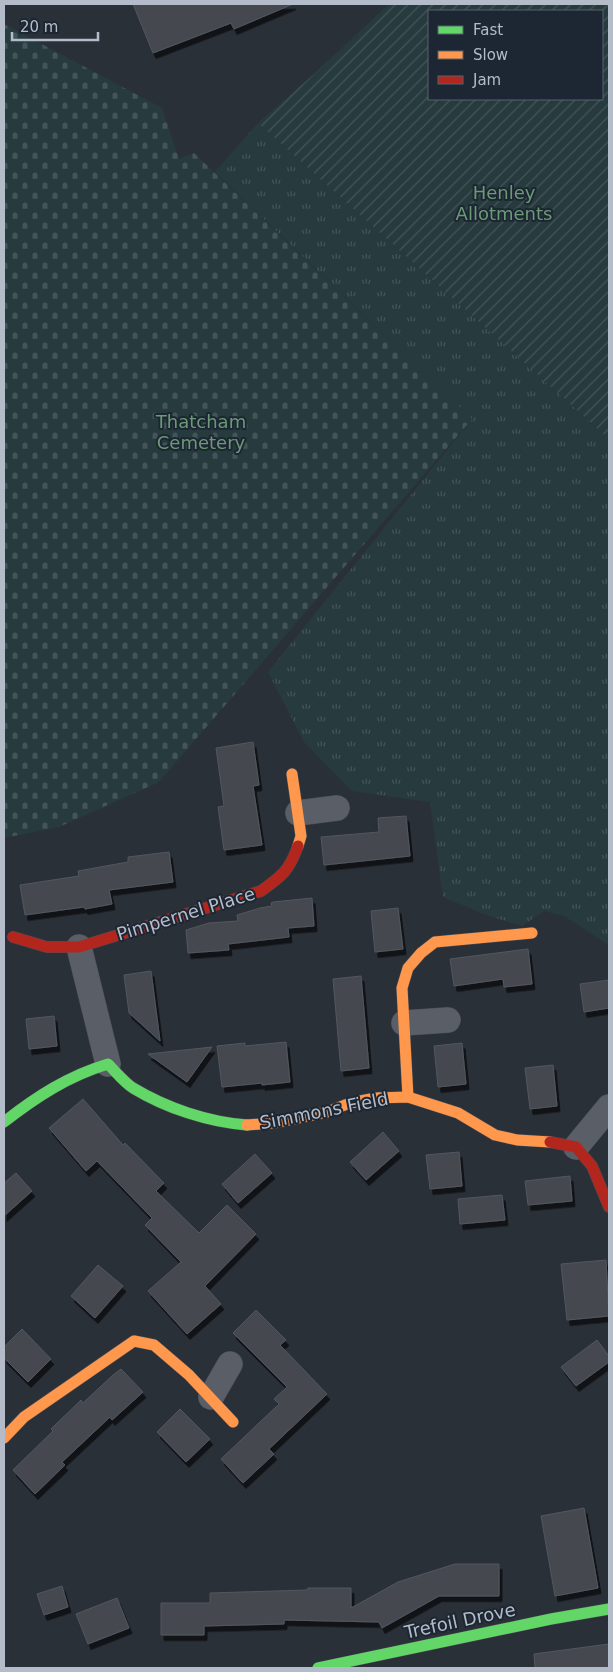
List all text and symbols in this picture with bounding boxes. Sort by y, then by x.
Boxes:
scale bar [12,10,99,42]
legend [428,10,603,100]
text: 20 m [20,18,58,36]
text: Fast [473,21,503,39]
text: Slow [473,46,508,64]
text: Jam [472,71,501,89]
park label: Henley Allotments [456,182,552,224]
park label: Thatcham Cemetery [155,411,246,453]
street label: Pimpernel Place [114,882,258,945]
street label: Simmons Field [258,1088,390,1133]
street label: Trefoil Drove [401,1598,517,1643]

